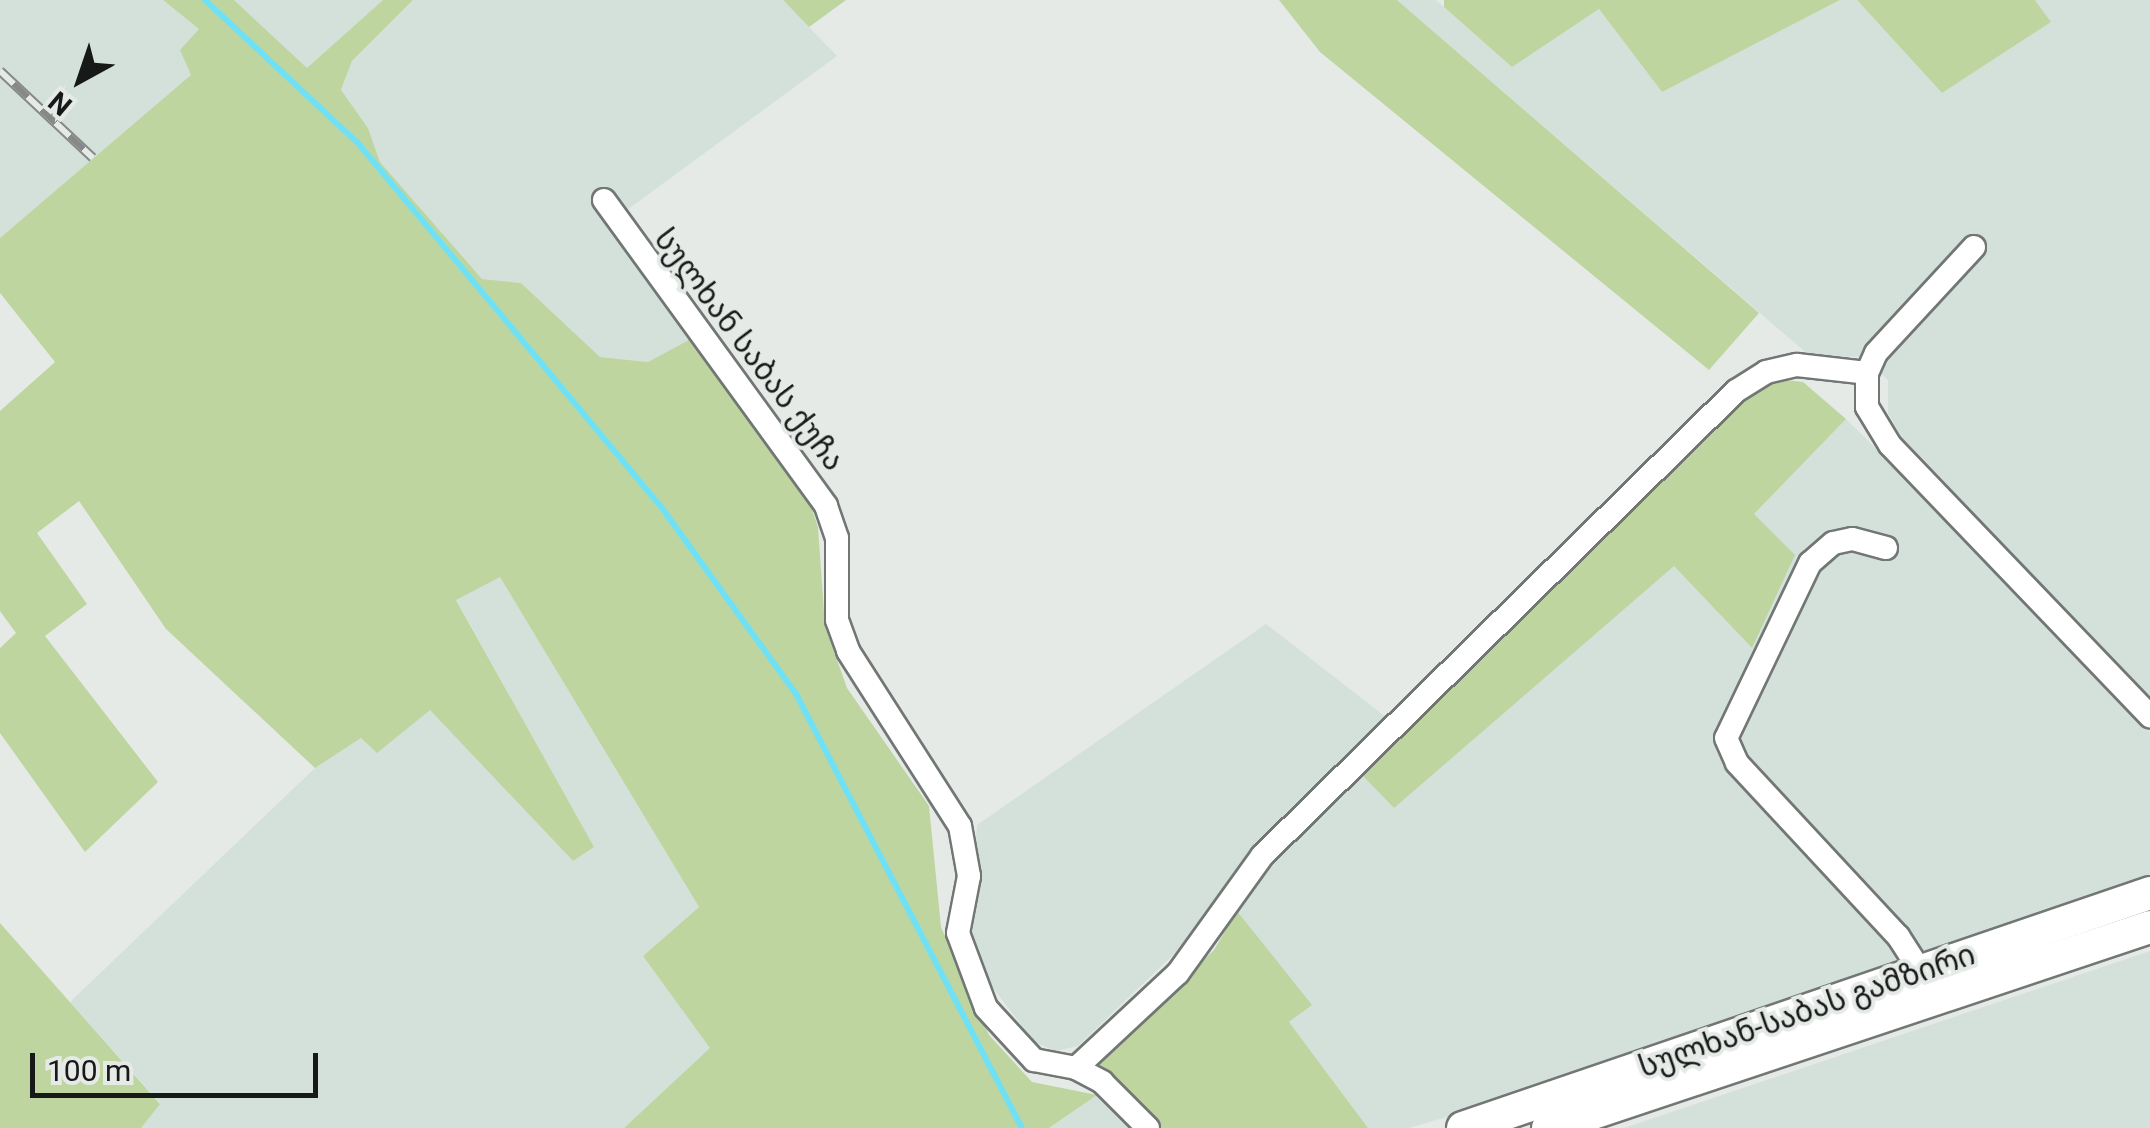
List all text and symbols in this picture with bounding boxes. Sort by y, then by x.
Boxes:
north arrow [30,30,130,130]
text: N [42,84,79,122]
street label: სულხან საბას ქუჩა [646,222,852,478]
street label: სულხან-საბას გამზირი [1634,936,1980,1086]
scale bar [35,1033,322,1095]
text: 100 m [47,1053,131,1088]

